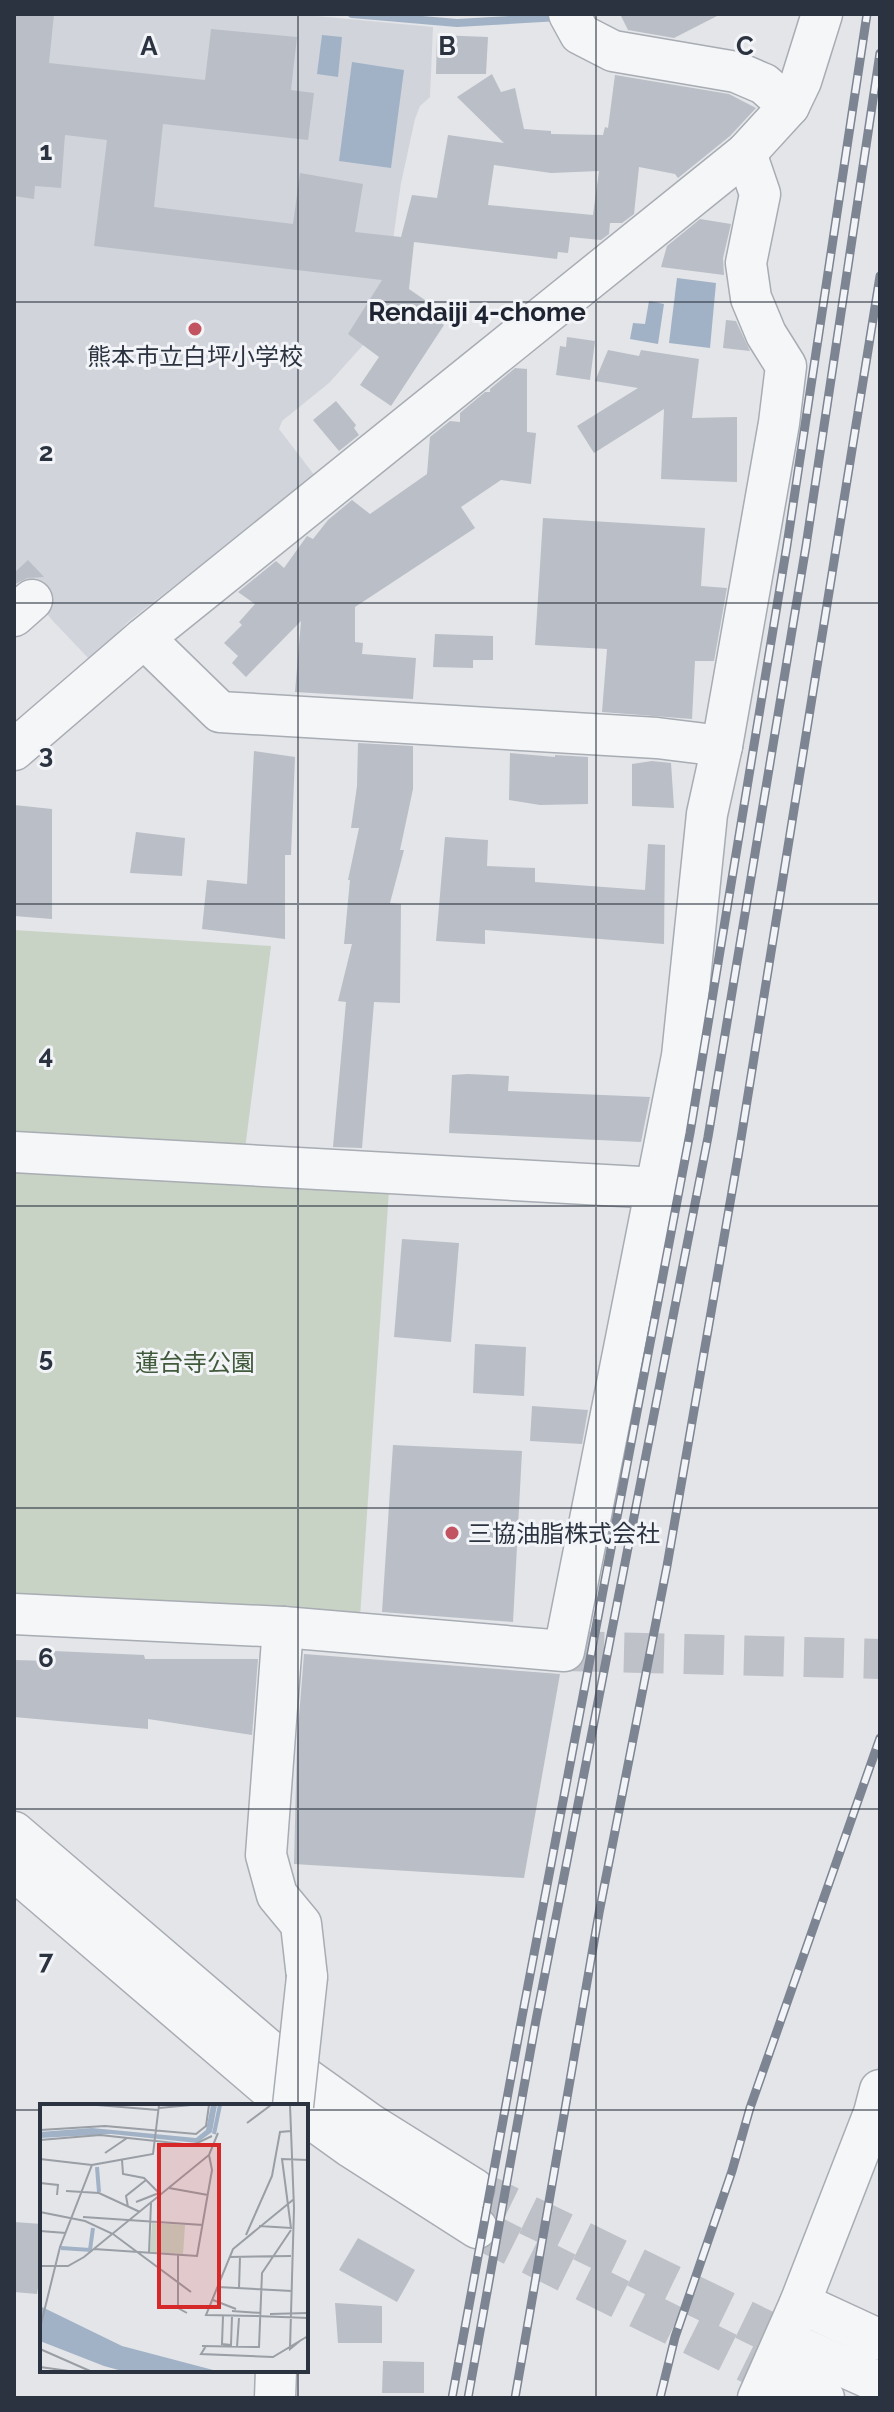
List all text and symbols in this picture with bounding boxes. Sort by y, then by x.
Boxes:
text: A [140,31,158,61]
text: B [438,31,456,61]
text: C [736,31,754,61]
text: 1 [40,136,53,166]
district label: Rendaiji 4-chome [368,297,586,327]
marker: 熊本市立白坪小学校 [186,320,204,338]
place label: 熊本市立白坪小学校 [87,342,303,371]
text: 2 [39,437,53,467]
text: 3 [39,739,53,769]
text: 4 [39,1040,53,1070]
text: 5 [39,1342,53,1372]
park label: 蓮台寺公園 [135,1348,255,1377]
place label: 三協油脂株式会社 [468,1519,660,1548]
marker: 三協油脂株式会社 [443,1524,461,1542]
text: 6 [38,1643,54,1673]
text: 7 [39,1945,54,1975]
inset map [40,2104,308,2372]

